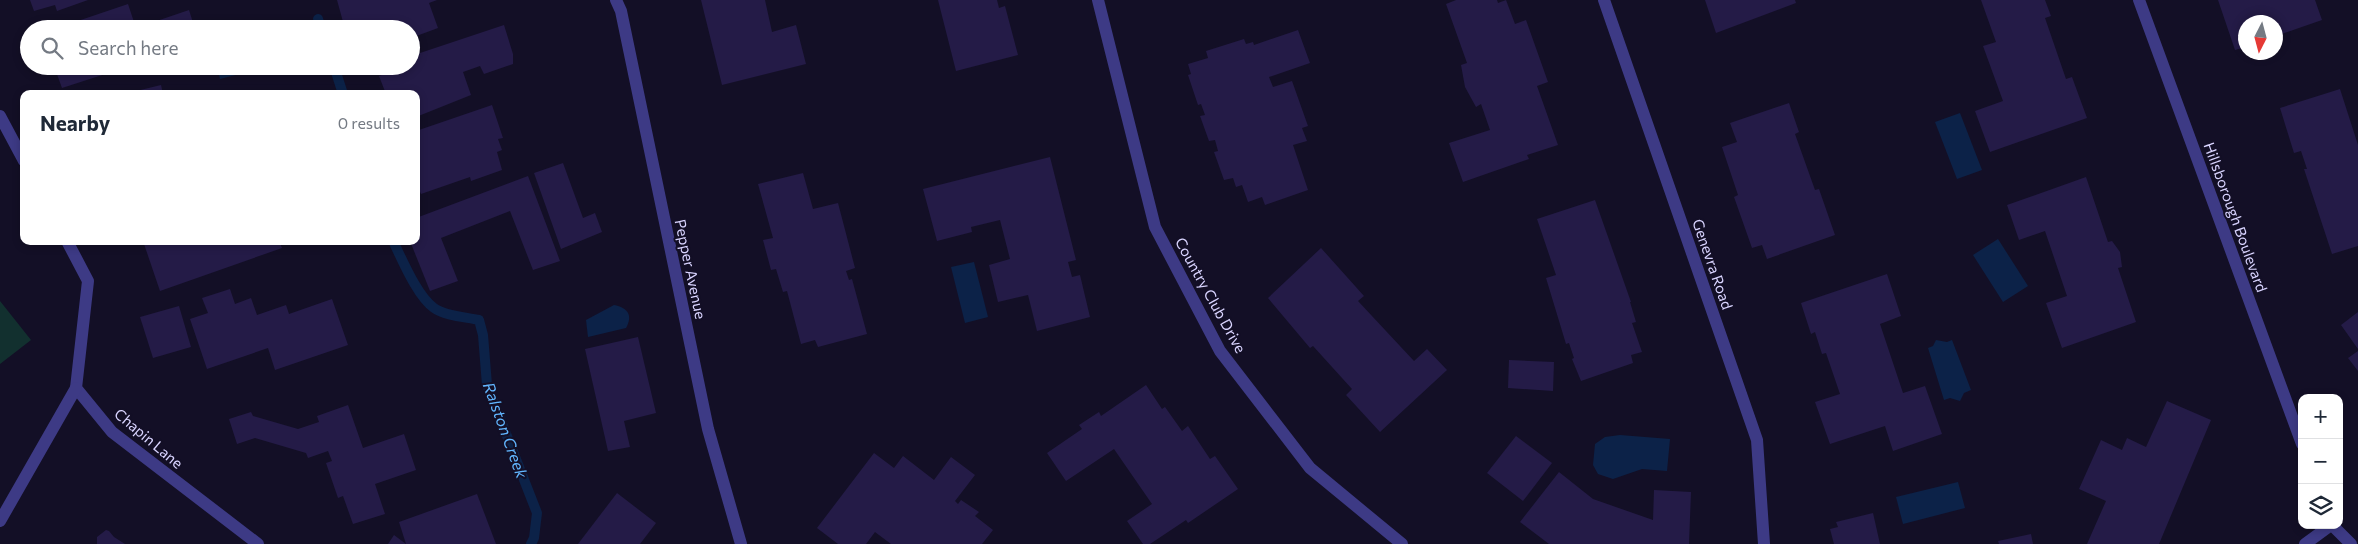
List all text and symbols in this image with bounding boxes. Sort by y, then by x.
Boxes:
north arrow [2238,15,2283,60]
search box [20,20,420,75]
icon: search [38,34,66,62]
text: Search here [78,36,178,59]
text: Nearby [40,110,110,135]
text: 0 results [338,113,400,132]
street label: Hillsborough Boulevard [2200,140,2272,294]
street label: Genevra Road [1689,216,1737,312]
street label: Pepper Avenue [672,217,710,321]
street label: Country Club Drive [1172,234,1250,356]
water label: Ralston Creek [480,379,532,481]
map controls [2298,394,2343,529]
button: + [2298,394,2343,439]
street label: Chapin Lane [111,404,187,472]
button: − [2298,439,2343,484]
button: layers [2298,484,2343,529]

